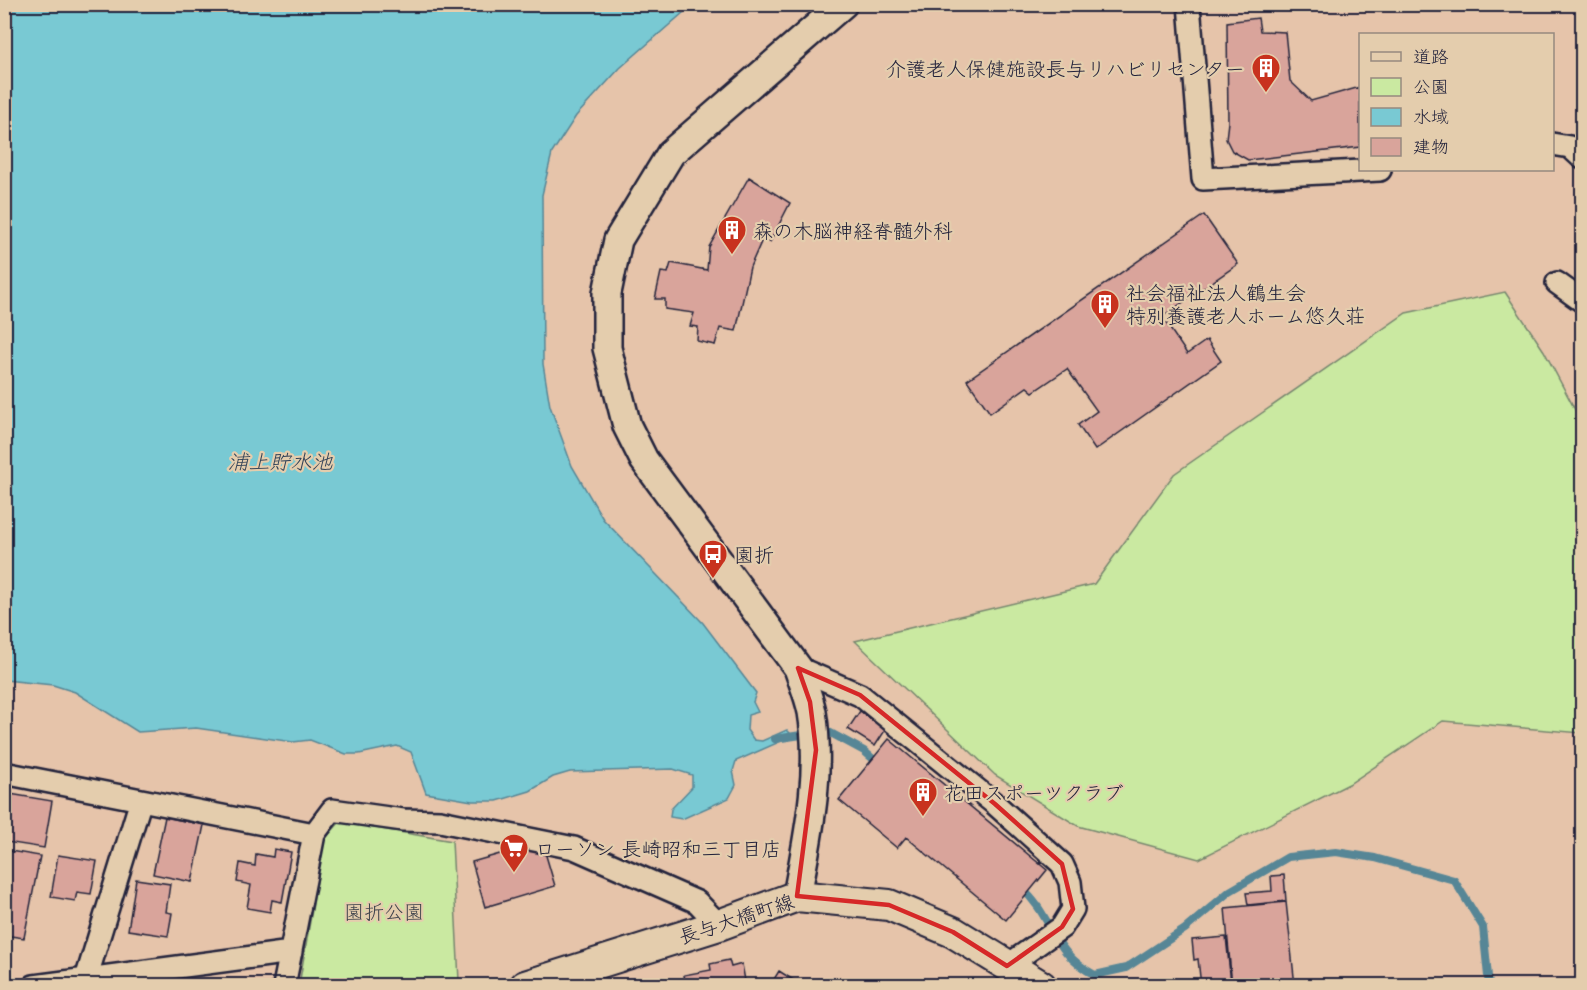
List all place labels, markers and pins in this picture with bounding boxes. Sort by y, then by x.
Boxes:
building icon: 介護老人保健施設長与リハビリセンター [1250,52,1282,94]
place label: 介護老人保健施設長与リハビリセンター [886,53,1245,83]
building icon: 森の木脳神経脊髄外科 [716,214,748,256]
place label: 森の木脳神経脊髄外科 [753,215,953,245]
place label: 社会福祉法人鶴生会 特別養護老人ホーム悠久荘 [1126,277,1365,330]
building icon: 社会福祉法人鶴生会 特別養護老人ホーム悠久荘 [1089,288,1121,330]
bus stop icon: 園折 [697,538,729,580]
place label: 園折 [734,539,774,569]
building icon: 花田スポーツクラブ [907,776,939,818]
place label: 花田スポーツクラブ [944,777,1124,807]
supermarket icon: ローソン 長崎昭和三丁目店 [498,832,530,874]
place label: ローソン 長崎昭和三丁目店 [535,833,782,863]

